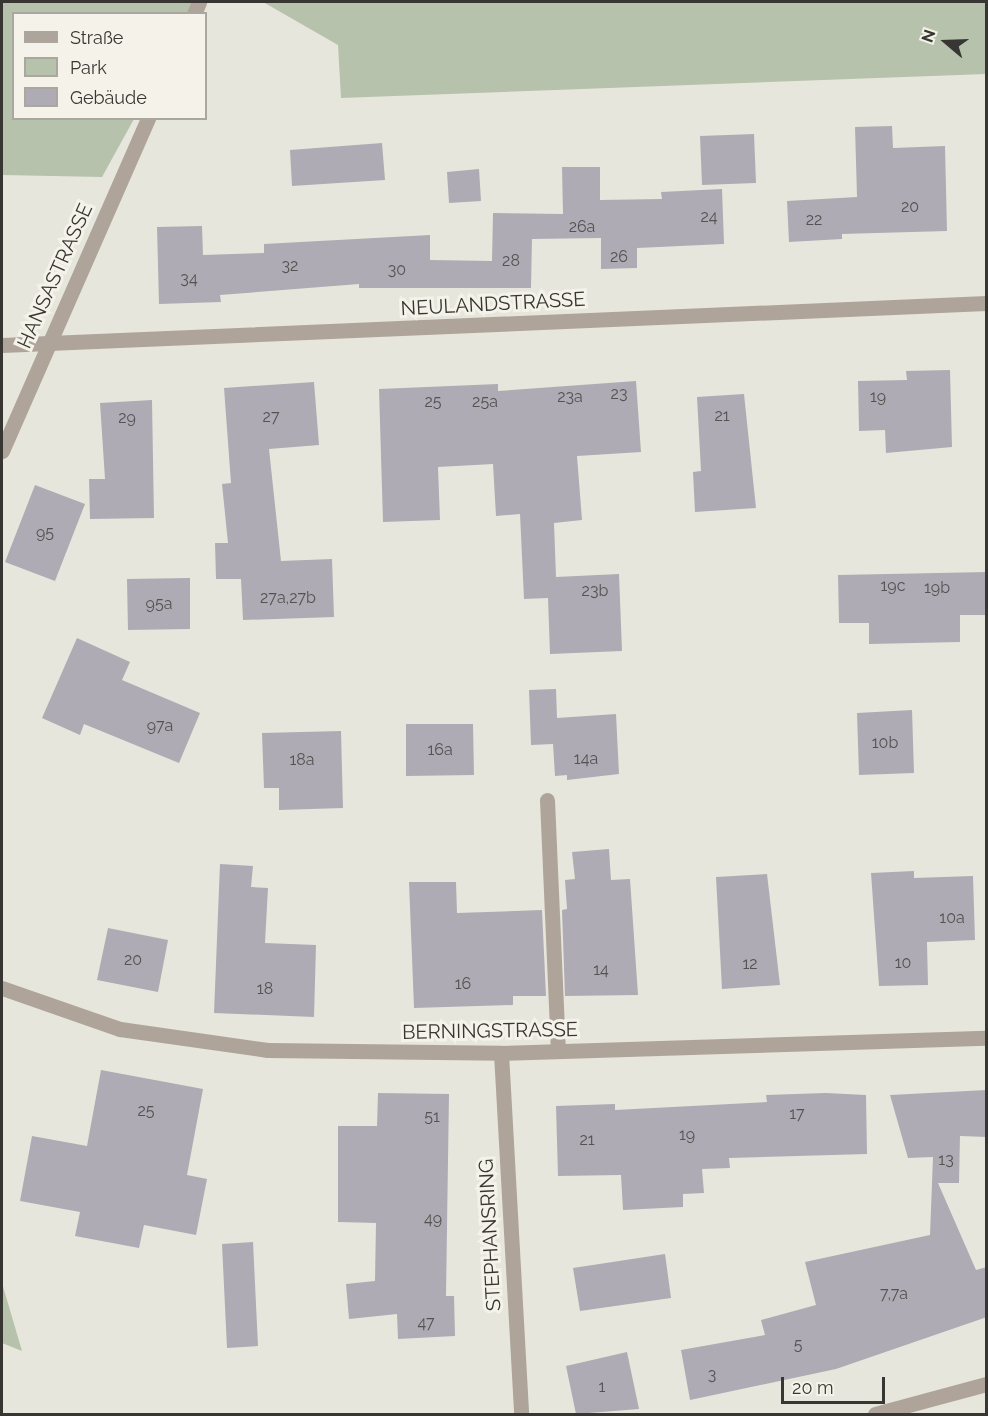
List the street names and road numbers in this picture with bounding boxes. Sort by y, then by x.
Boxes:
street label: HANSASTRASSE [12,200,98,352]
street label: NEULANDSTRASSE [400,287,586,321]
street label: BERNINGSTRASSE [402,1017,578,1045]
street label: STEPHANSRING [474,1158,506,1312]

